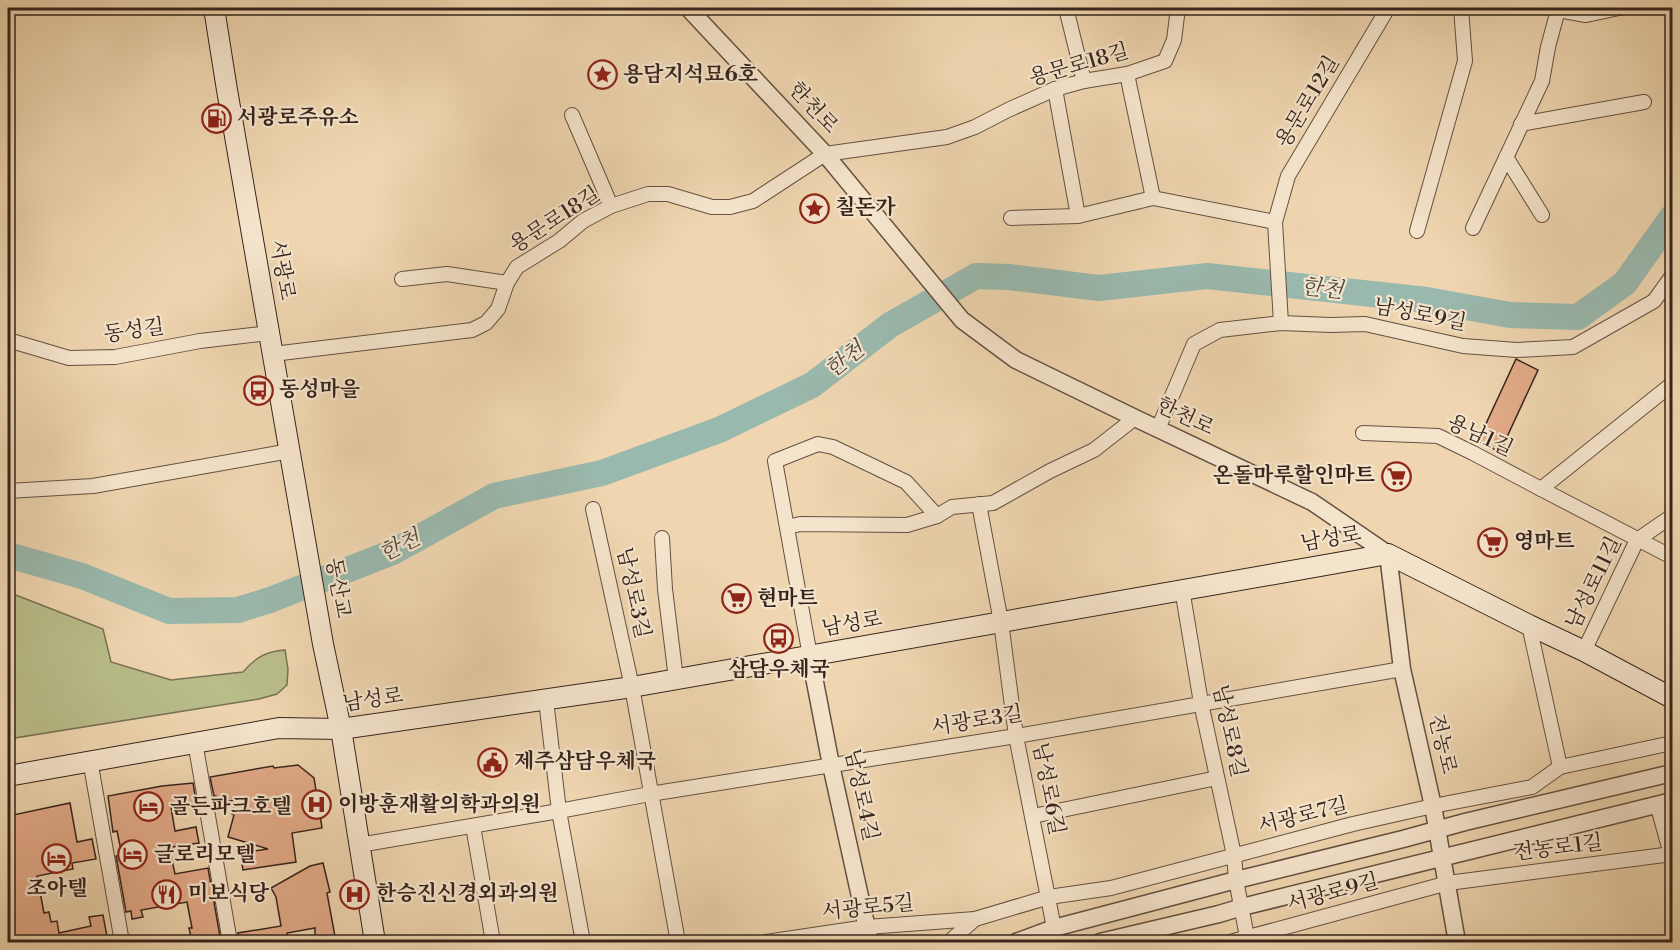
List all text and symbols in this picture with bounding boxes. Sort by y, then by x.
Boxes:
street label: 용문로18길 [1026,38,1132,92]
street label: 용문로12길 [1270,51,1346,153]
place icon: 용담지석묘6호 [586,59,618,91]
place label: 용담지석묘6호 [623,62,758,88]
street label: 한천로 [783,77,843,139]
fuel station icon: 서광로주유소 [200,102,232,134]
place label: 서광로주유소 [237,105,359,131]
street label: 용문로18길 [505,181,605,259]
place icon: 칠돈가 [798,192,830,224]
place label: 칠돈가 [835,195,897,221]
street label: 서광로 [264,238,300,302]
water label: 한천 [1299,273,1346,305]
street label: 남성로9길 [1371,293,1469,337]
street label: 동성길 [102,314,166,348]
water label: 한천 [820,335,871,384]
bus stop icon: 동성마을 [242,374,274,406]
place label: 동성마을 [279,377,360,403]
street label: 한천로 [1152,392,1218,442]
street label: 용남1길 [1443,409,1517,463]
supermarket icon: 온돌마루할인마트 [1380,460,1412,492]
place label: 온돌마루할인마트 [1213,463,1375,489]
street label: 남성로 [1299,521,1363,557]
water label: 한천 [375,524,427,567]
supermarket icon: 영마트 [1477,526,1509,558]
place label: 영마트 [1514,529,1575,555]
street label: 남성로11길 [1560,532,1628,634]
street label: 남성로3길 [611,545,655,641]
street label: 동산교 [320,556,356,620]
supermarket icon: 현마트 [720,583,752,615]
place label: 현마트 [757,586,818,612]
street label: 남성로 [820,606,884,642]
bus stop icon: 삼담우체국 [763,623,795,655]
place label: 삼담우체국 [728,657,830,683]
street label: 남성로8길 [1207,682,1251,780]
street label: 남성로 [341,683,405,717]
street label: 서광로3길 [929,701,1025,741]
street label: 전농로 [1422,711,1462,777]
street label: 남성로6길 [1026,740,1070,838]
public building icon: 제주삼담우체국 [477,746,509,778]
street label: 남성로4길 [839,746,883,844]
place label: 제주삼담우체국 [514,749,656,775]
hospital icon: 이방훈재활의학과의원 [301,789,333,821]
hotel icon: 골든파크호텔 [133,791,165,823]
place label: 이방훈재활의학과의원 [338,792,541,818]
street label: 서광로7길 [1255,792,1351,840]
place label: 골든파크호텔 [170,794,292,820]
street label: 전농로1길 [1512,830,1604,866]
hotel icon: 글로리모텔 [117,839,149,871]
hotel icon: 조아텔 [41,842,73,874]
place label: 글로리모텔 [154,842,255,868]
street label: 서광로9길 [1284,868,1382,918]
place label: 조아텔 [27,876,87,902]
restaurant icon: 미보식당 [151,878,183,910]
hospital icon: 한승진신경외과의원 [339,878,371,910]
place label: 미보식당 [188,881,270,907]
place label: 한승진신경외과의원 [376,881,559,907]
street label: 서광로5길 [821,890,915,926]

